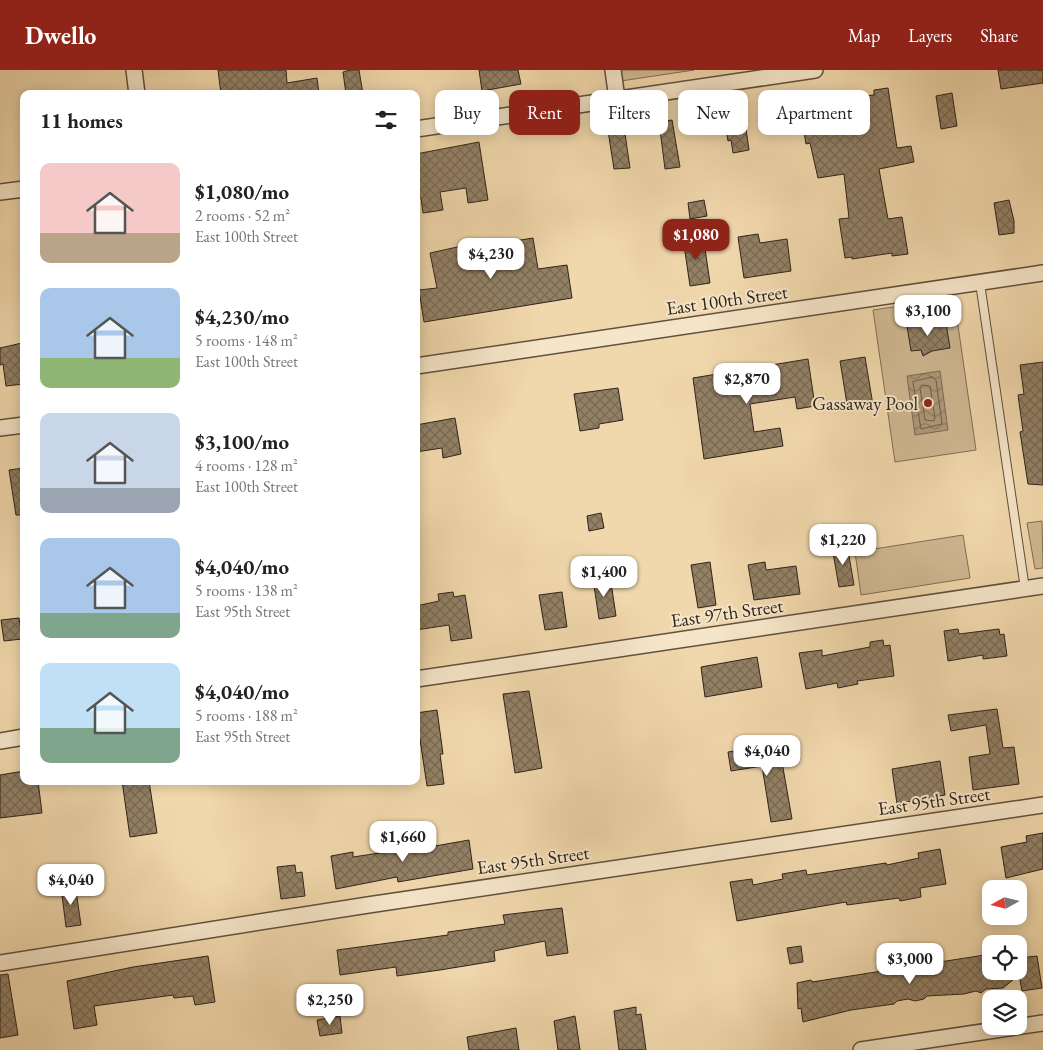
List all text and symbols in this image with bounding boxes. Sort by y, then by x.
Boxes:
text: Dwello [25,20,96,51]
text: Map [848,24,880,47]
text: Layers [908,24,952,47]
text: Share [980,24,1018,47]
chip: Buy [435,90,499,135]
chip: Rent [509,90,580,135]
chip: Filters [590,90,668,135]
chip: New [678,90,748,135]
chip: Apartment [758,90,870,135]
icon: filters [372,106,400,134]
text: 11 homes [40,107,123,134]
text: $1,080/mo [195,178,289,205]
icon: home [80,183,140,243]
text: 2 rooms · 52 m² [195,205,290,226]
pin: $1,080 [655,218,737,261]
text: $1,080 [673,224,719,245]
text: East 100th Street [195,226,298,247]
pin: $4,230 [450,238,532,280]
text: $4,230 [468,243,514,264]
street label: East 100th Street [665,279,789,321]
pin: $3,100 [887,294,969,337]
text: $3,100 [905,300,951,321]
text: $4,230/mo [195,303,289,330]
icon: home [80,308,140,368]
text: 5 rooms · 148 m² [195,330,298,351]
text: East 100th Street [195,351,298,372]
pin: $2,870 [706,362,788,405]
text: $2,870 [724,368,770,389]
place label: Gassaway Pool [812,391,918,416]
marker: Gassaway Pool [922,397,934,409]
text: $3,100/mo [195,428,289,455]
icon: home [80,433,140,493]
text: 4 rooms · 128 m² [195,455,298,476]
text: East 100th Street [195,476,298,497]
pin: $1,220 [802,524,884,566]
text: $1,220 [820,529,866,550]
text: $4,040/mo [195,553,289,580]
pin: $1,400 [563,556,645,598]
icon: home [80,558,140,618]
text: $1,400 [581,561,627,582]
text: 5 rooms · 138 m² [195,580,298,601]
street label: East 97th Street [669,593,785,633]
text: East 95th Street [195,601,290,622]
text: $4,040/mo [195,678,289,705]
icon: home [80,683,140,743]
text: 5 rooms · 188 m² [195,705,298,726]
text: East 95th Street [195,726,290,747]
pin: $4,040 [726,734,808,777]
text: $4,040 [744,740,790,761]
street label: East 95th Street [876,781,992,821]
pin: $1,660 [362,820,444,863]
text: $1,660 [380,826,426,847]
street label: East 95th Street [475,840,591,880]
pin: $4,040 [30,864,112,906]
text: $4,040 [48,869,94,890]
north arrow [982,880,1028,925]
map controls [982,880,1027,1035]
button: locate [982,935,1027,980]
pin: $3,000 [869,942,951,985]
text: $3,000 [887,948,933,969]
pin: $2,250 [289,984,371,1026]
text: $2,250 [307,989,353,1010]
button: layers [982,990,1027,1035]

